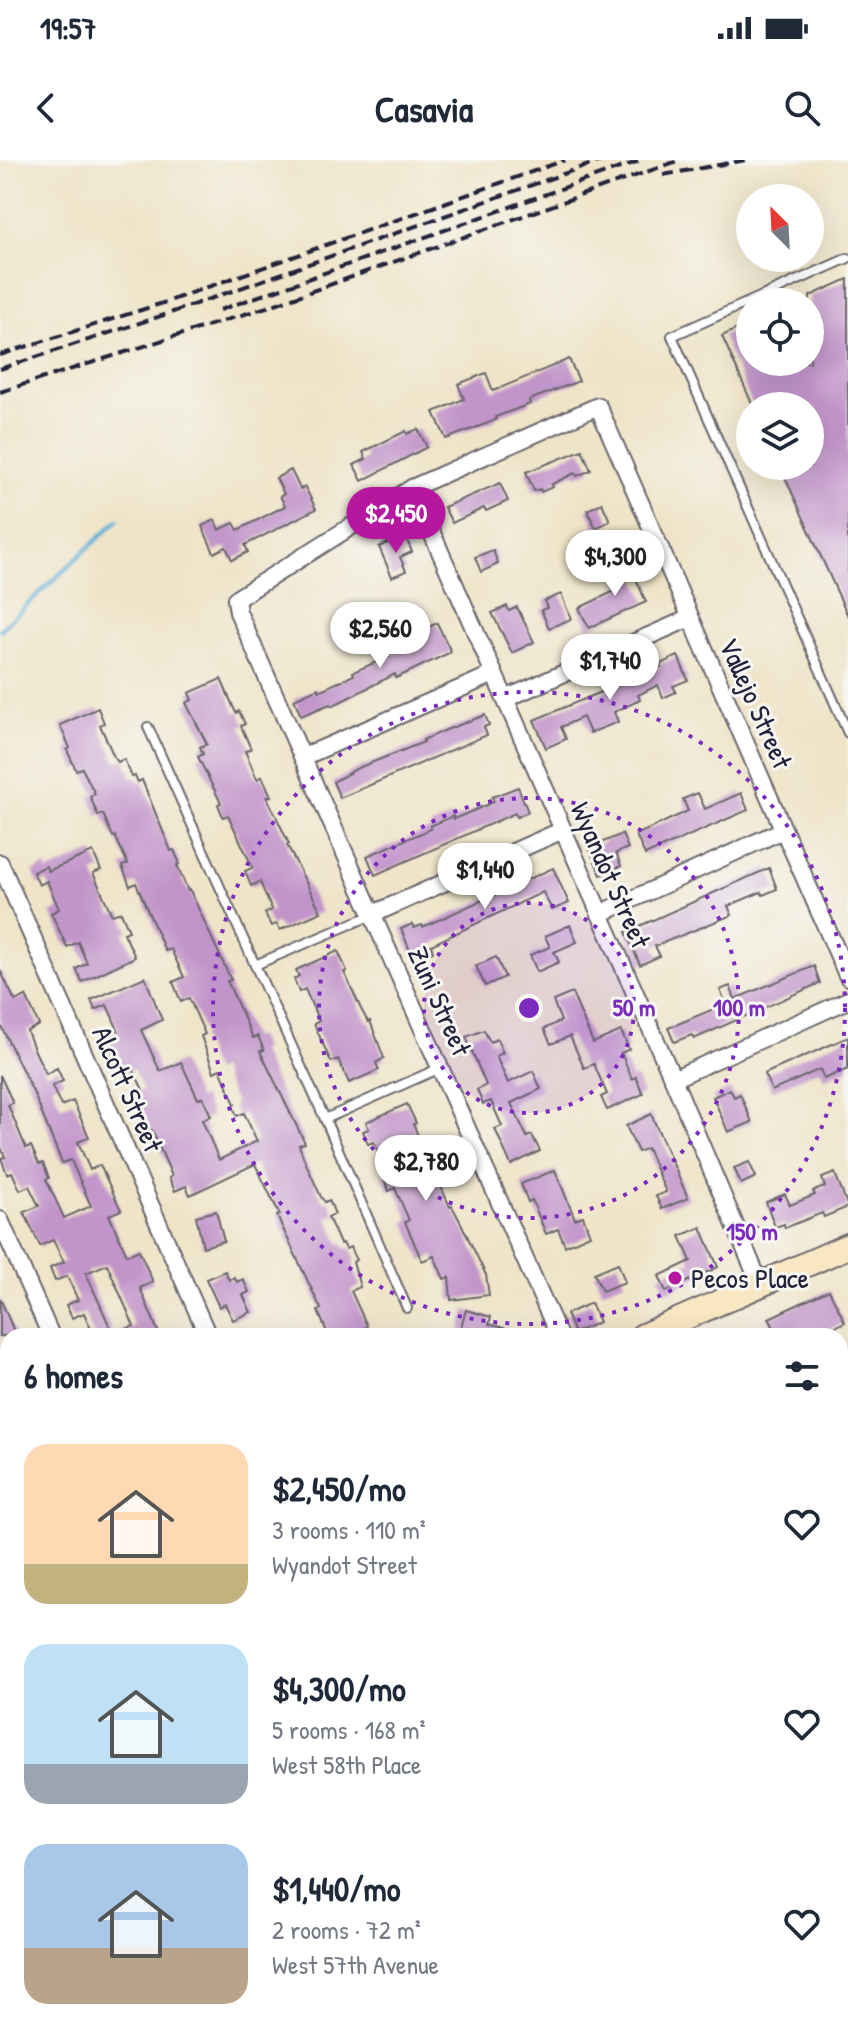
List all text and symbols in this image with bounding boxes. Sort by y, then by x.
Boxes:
text: 19:57 [40,8,96,48]
text: Casavia [375,84,473,133]
icon: back [24,86,68,130]
icon: search [780,86,824,130]
north arrow [736,184,824,272]
map controls [736,184,824,480]
button: locate [736,288,824,376]
button: layers [736,392,824,480]
pin: $2,450 [331,487,461,555]
text: $2,450 [365,495,428,530]
pin: $4,300 [550,530,680,598]
text: $4,300 [583,538,647,573]
pin: $2,560 [315,602,445,670]
text: $2,560 [348,610,412,645]
street label: Vallejo Street [710,632,802,775]
pin: $1,740 [545,634,675,702]
text: $1,740 [579,642,641,677]
street label: Wyandot Street [562,796,660,954]
pin: $1,440 [420,843,550,911]
text: $1,440 [455,851,515,886]
street label: Zuni Street [399,940,481,1062]
text: 50 m [613,991,655,1023]
text: 100 m [713,991,765,1023]
centre of rings [515,994,543,1022]
street label: Alcott Street [83,1020,173,1158]
pin: $2,780 [361,1135,491,1203]
text: $2,780 [393,1143,459,1178]
text: 150 m [726,1215,778,1247]
place label: Pecos Place [691,1259,809,1297]
marker: Pecos Place [666,1269,684,1287]
text: 6 homes [24,1353,123,1399]
icon: filters [780,1354,824,1398]
text: $2,450/mo [272,1466,406,1512]
icon: home [88,1476,184,1572]
icon: heart [780,1502,824,1546]
text: 3 rooms · 110 m² [272,1512,426,1547]
text: Wyandot Street [272,1547,417,1582]
text: $4,300/mo [272,1666,406,1712]
icon: home [88,1676,184,1772]
icon: heart [780,1702,824,1746]
text: 5 rooms · 168 m² [272,1712,426,1747]
text: West 58th Place [272,1747,421,1782]
text: $1,440/mo [272,1866,400,1912]
icon: home [88,1876,184,1972]
icon: heart [780,1902,824,1946]
text: 2 rooms · 72 m² [272,1912,421,1947]
text: West 57th Avenue [272,1947,439,1982]

